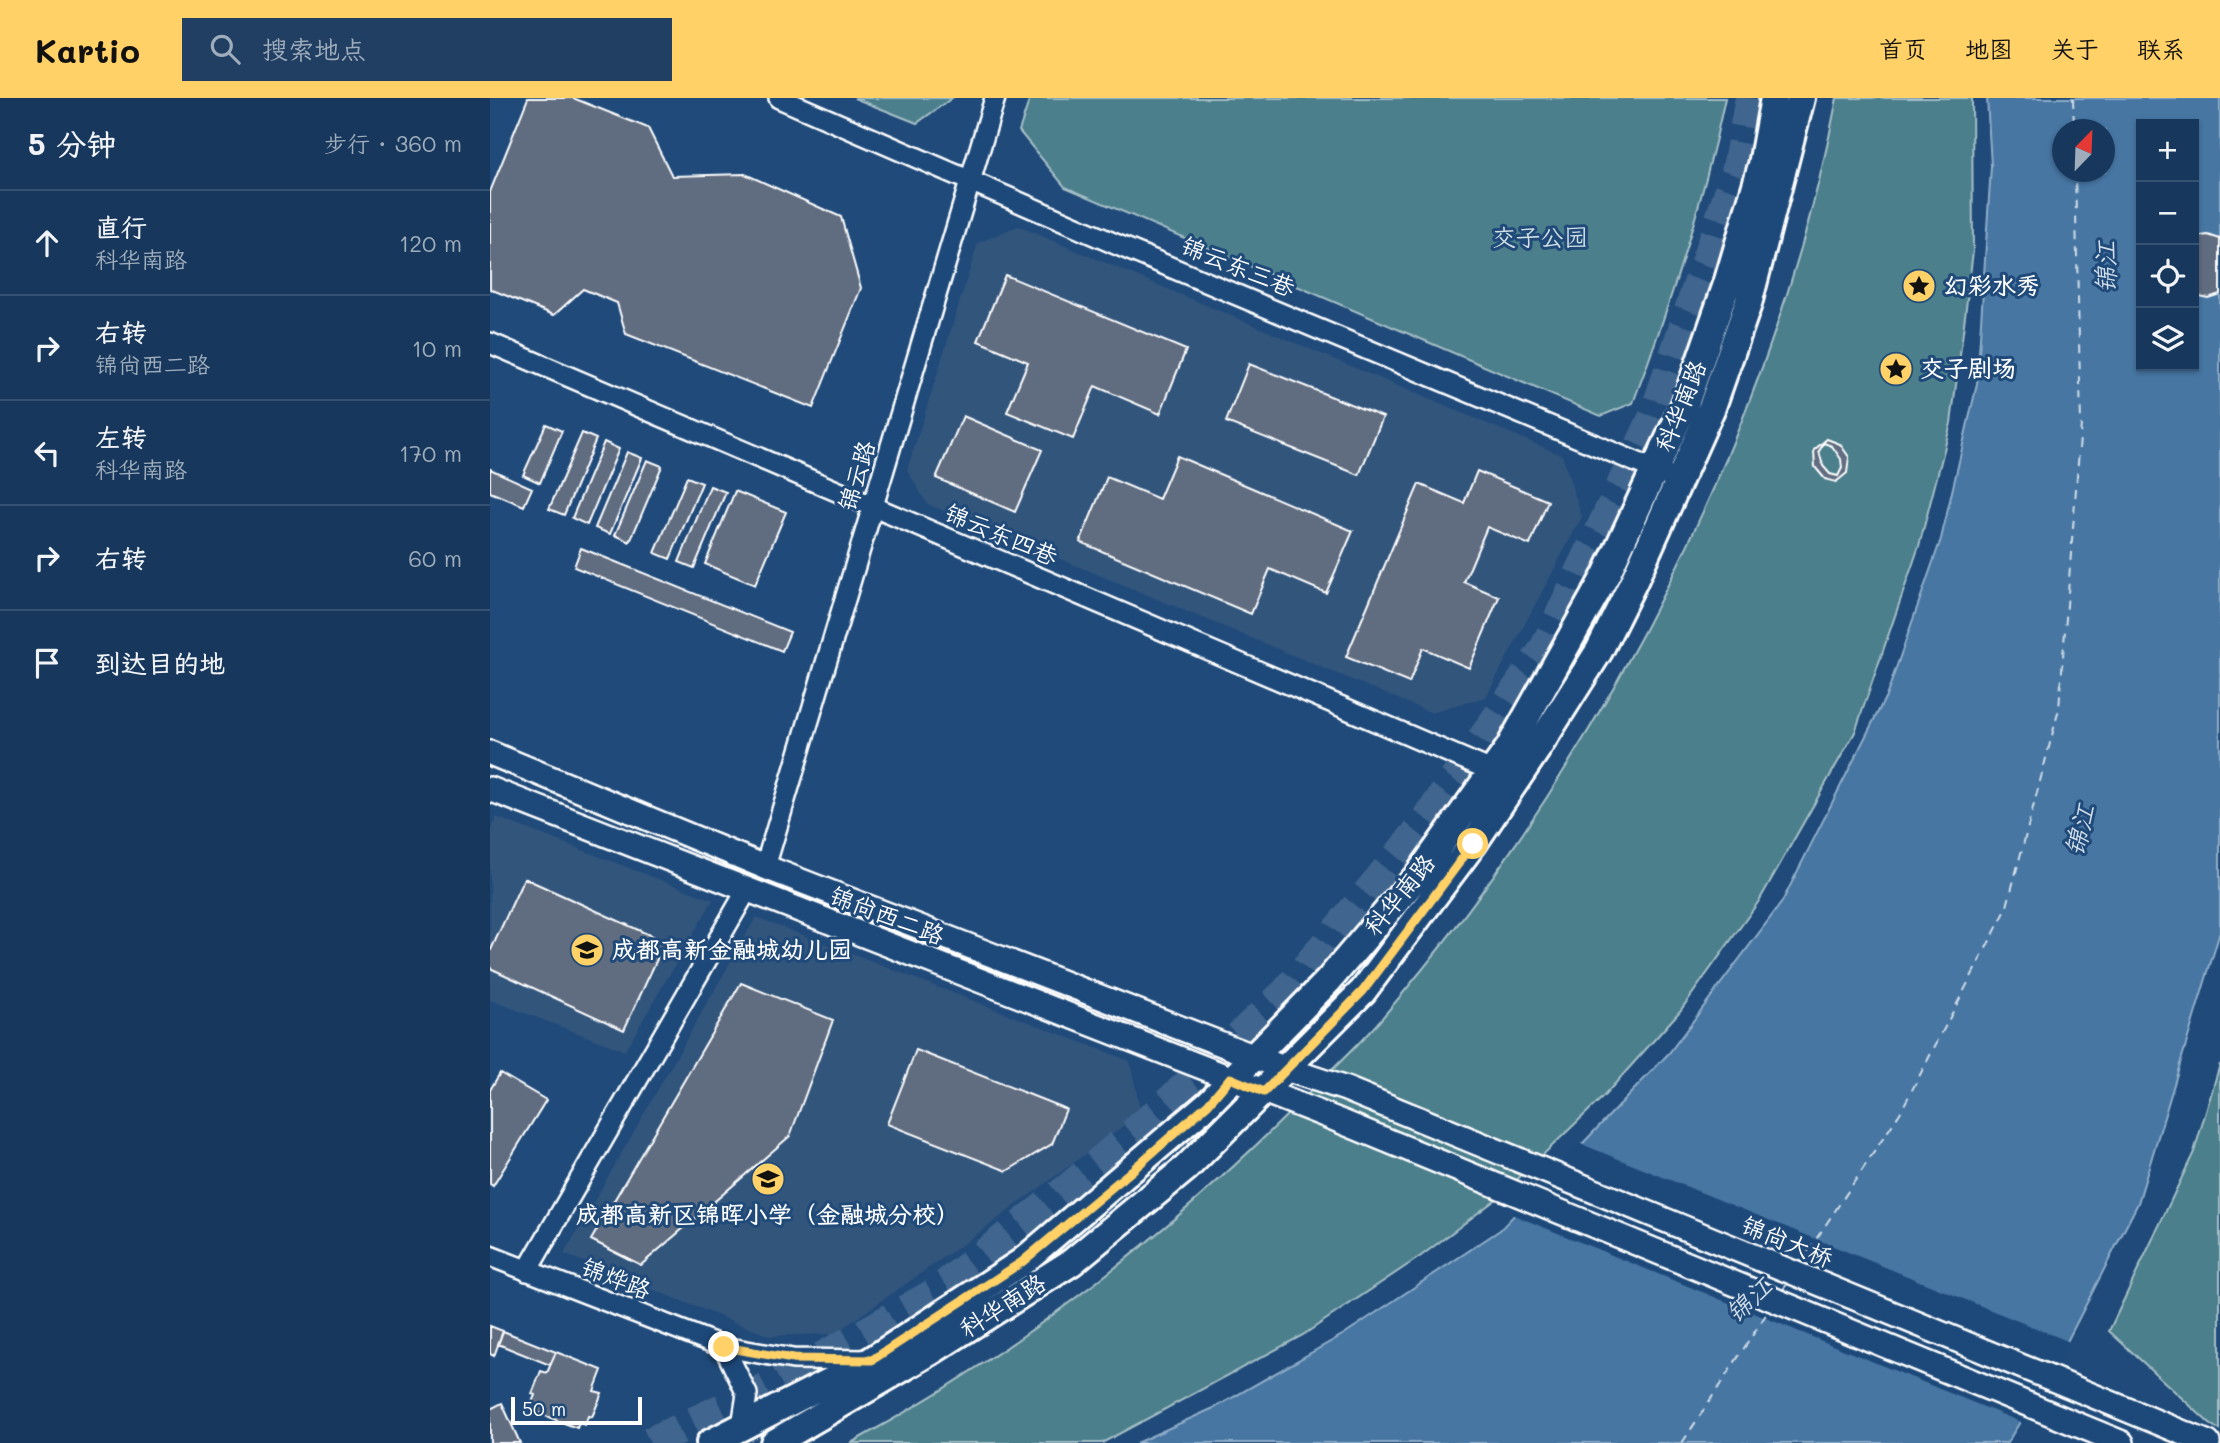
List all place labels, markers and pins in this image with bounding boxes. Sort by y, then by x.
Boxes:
place icon: 幻彩水秀 [1900,267,1938,305]
place label: 幻彩水秀 [1944,269,2040,300]
place icon: 交子剧场 [1877,350,1915,388]
place label: 交子剧场 [1920,352,2016,383]
school or university icon: 成都高新金融城幼儿园 [568,931,606,969]
place label: 成都高新金融城幼儿园 [612,933,852,964]
school or university icon: 成都高新区锦晖小学（金融城分校） [749,1160,787,1198]
place label: 成都高新区锦晖小学（金融城分校） [576,1198,960,1229]

